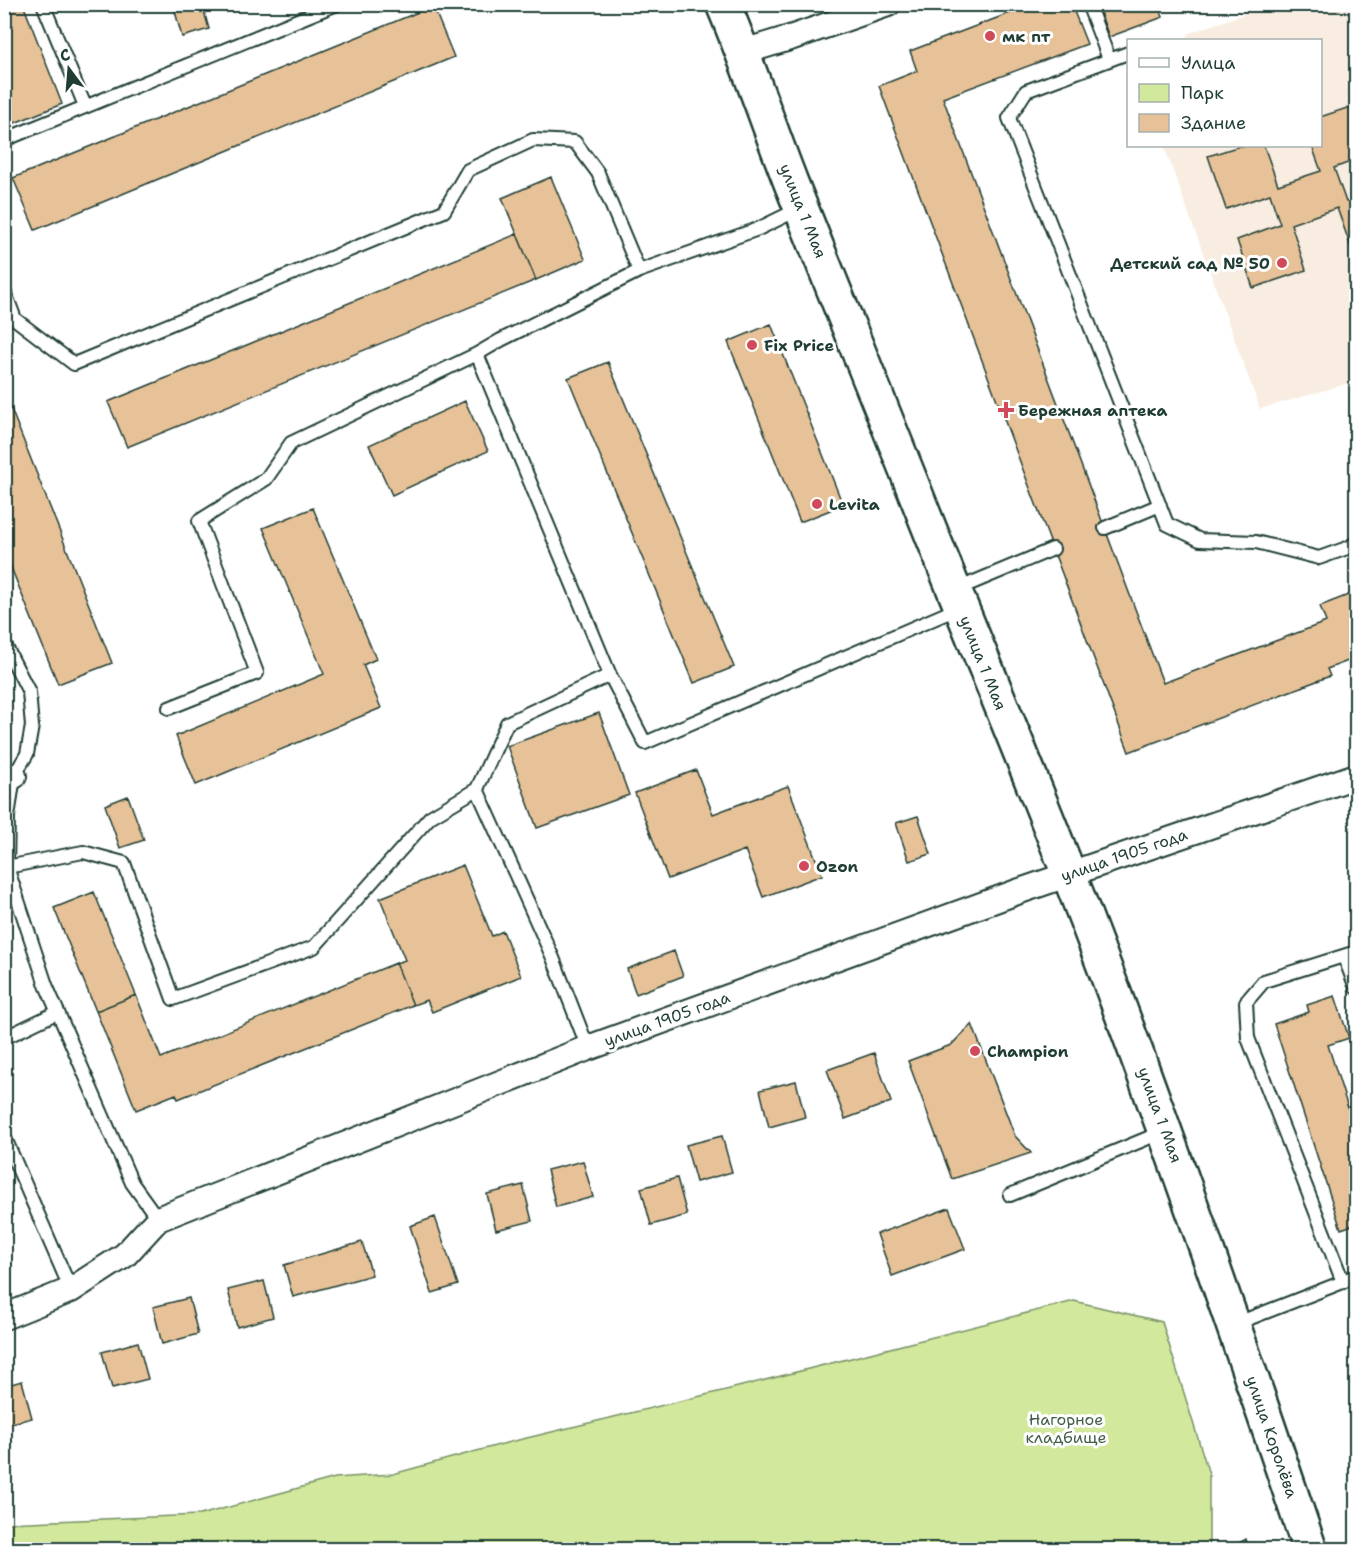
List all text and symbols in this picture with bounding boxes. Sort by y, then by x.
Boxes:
place label: мк пт [1002,26,1051,47]
marker: мк пт [983,29,997,43]
north arrow [39,39,99,99]
legend [1127,39,1322,147]
text: С [57,44,73,67]
text: Улица [1181,51,1235,75]
text: Парк [1181,81,1224,105]
text: Здание [1181,111,1246,135]
street label: улица 1 Мая [775,161,831,261]
place label: Детский сад № 50 [1110,253,1270,274]
marker: Детский сад № 50 [1275,256,1289,270]
place label: Fix Price [764,335,834,356]
marker: Fix Price [745,338,759,352]
place label: Бережная аптека [1018,400,1167,421]
marker: Бережная аптека [999,403,1013,417]
place label: Levita [829,494,880,515]
marker: Levita [810,497,824,511]
street label: улица 1 Мая [955,613,1011,713]
street label: улица 1905 года [1058,824,1190,886]
place label: Ozon [816,856,859,877]
marker: Ozon [797,859,811,873]
street label: улица 1905 года [601,986,733,1052]
place label: Champion [987,1041,1069,1062]
marker: Champion [968,1044,982,1058]
street label: улица 1 Мая [1133,1064,1187,1166]
street label: улица Королёва [1241,1373,1303,1501]
park label: Нагорное кладбище [1025,1409,1107,1448]

